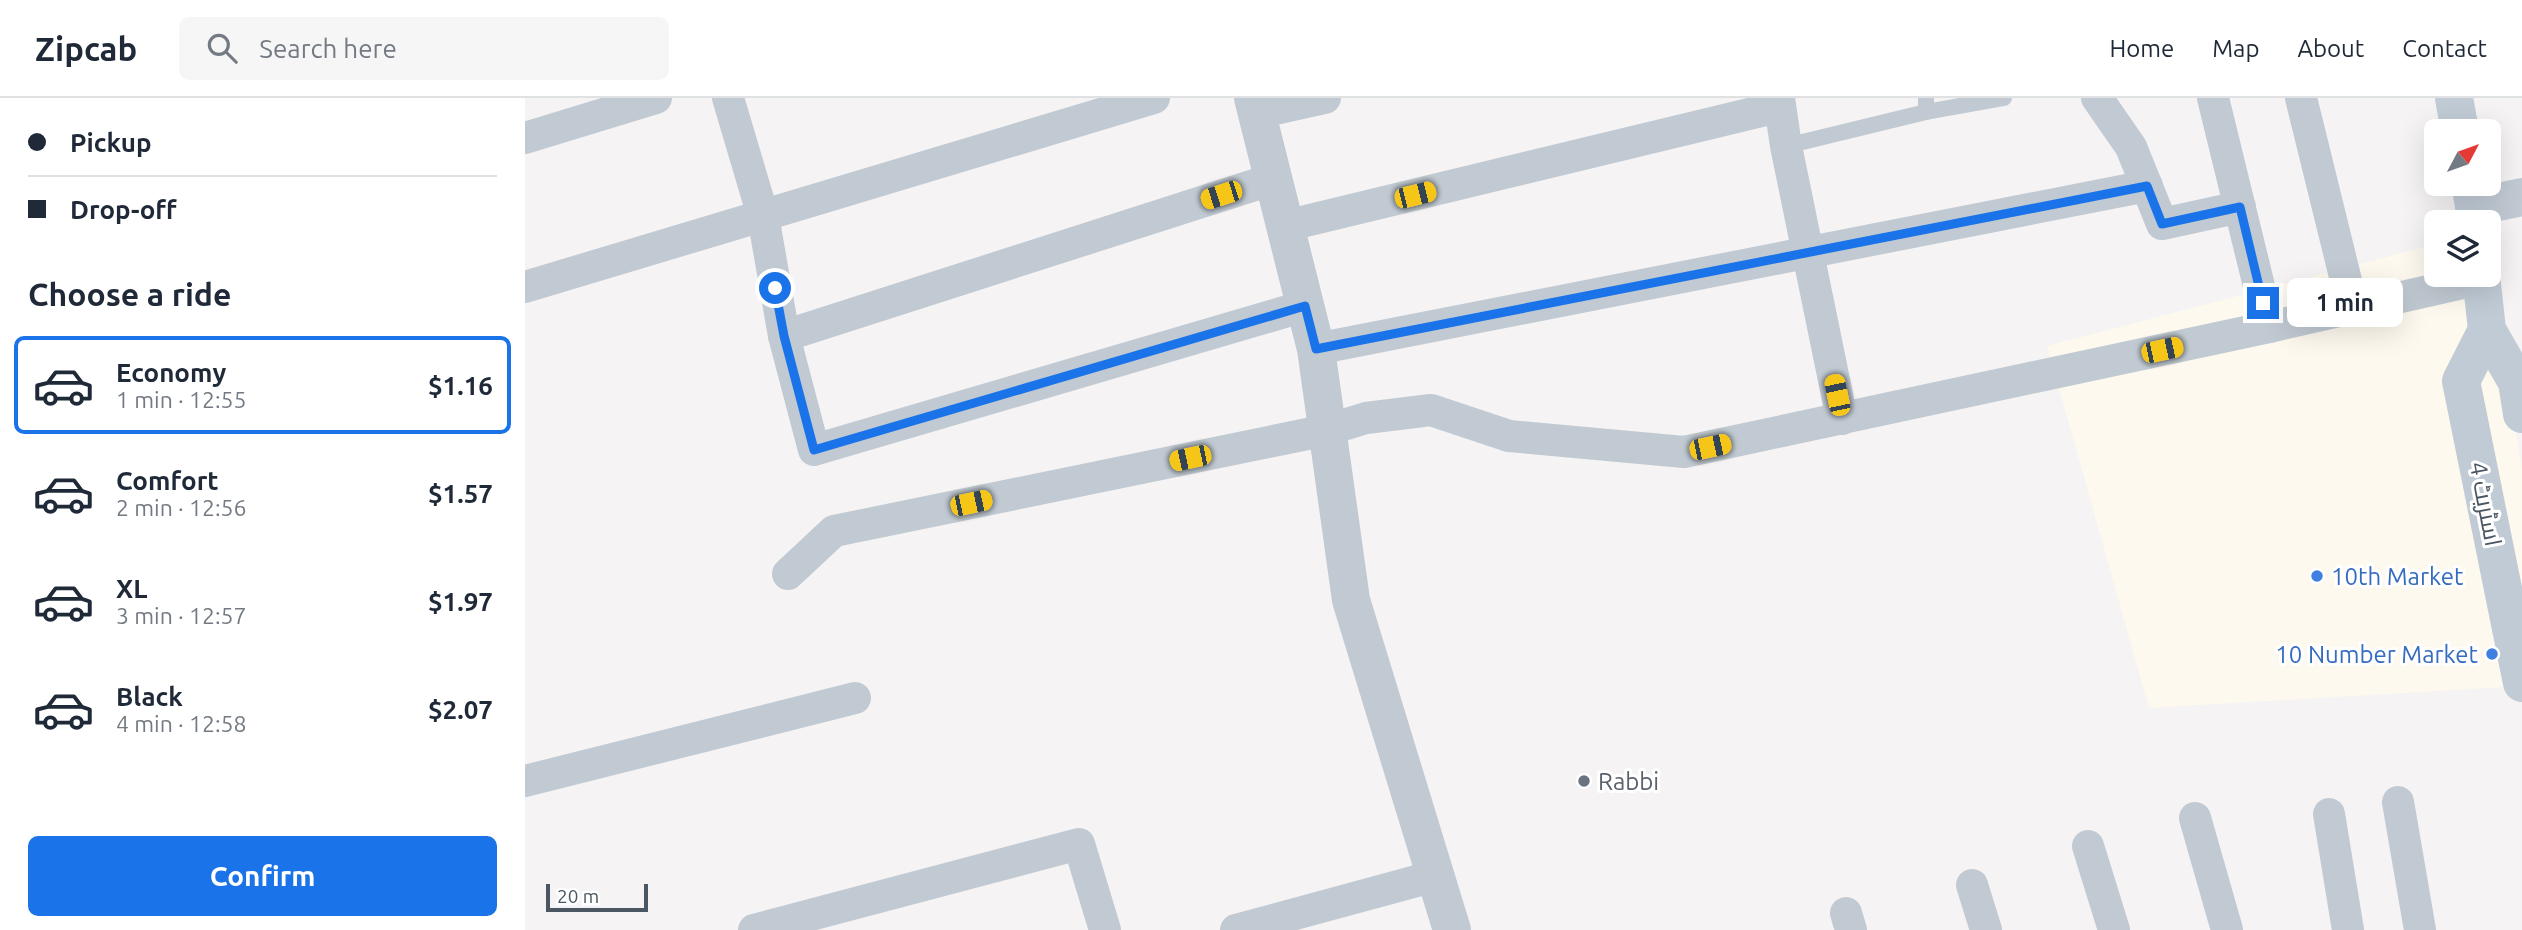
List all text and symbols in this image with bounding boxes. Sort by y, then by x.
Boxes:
search box [179,17,669,80]
icon: search [203,29,241,67]
text: Zipcab [35,30,137,67]
text: Search here [259,34,397,63]
text: Home [2109,35,2174,62]
text: Map [2212,35,2259,62]
text: About [2297,35,2364,62]
text: Contact [2402,35,2487,62]
north arrow [2424,119,2501,196]
map controls [2424,119,2501,287]
text: Pickup [70,128,152,157]
car [1198,179,1245,211]
car [1393,180,1438,210]
text: Drop-off [70,195,177,224]
button: layers [2424,210,2501,287]
route start [759,272,791,304]
text: Choose a ride [28,276,231,312]
callout: 1 min [2287,278,2403,328]
route end [2247,287,2279,319]
text: 1 min [2316,290,2374,315]
car [2140,335,2185,365]
icon: car [32,354,95,417]
text: Economy [116,358,226,387]
text: $1.16 [428,371,493,400]
car [1823,372,1852,418]
text: 1 min · 12:55 [116,387,247,412]
car [1688,432,1733,462]
car [1168,443,1213,473]
street label: اسٹریٹ 4 [2465,459,2507,549]
icon: car [32,462,95,525]
text: Comfort [116,466,219,495]
text: $1.57 [428,479,493,508]
car [949,488,994,518]
text: 2 min · 12:56 [116,495,247,520]
place label: 10th Market [2331,563,2464,590]
marker: 10th Market [2309,568,2325,584]
icon: car [32,570,95,633]
text: XL [116,574,147,603]
text: $1.97 [428,587,493,616]
text: 3 min · 12:57 [116,603,247,628]
place label: 10 Number Market [2275,641,2479,668]
marker: 10 Number Market [2484,646,2500,662]
icon: car [32,678,95,741]
text: Black [116,682,183,711]
text: $2.07 [428,695,493,724]
text: 4 min · 12:58 [116,711,247,736]
place label: Rabbi [1598,768,1659,795]
marker: Rabbi [1576,773,1592,789]
button: Confirm [28,836,497,916]
scale bar [546,881,647,913]
text: 20 m [557,885,599,907]

